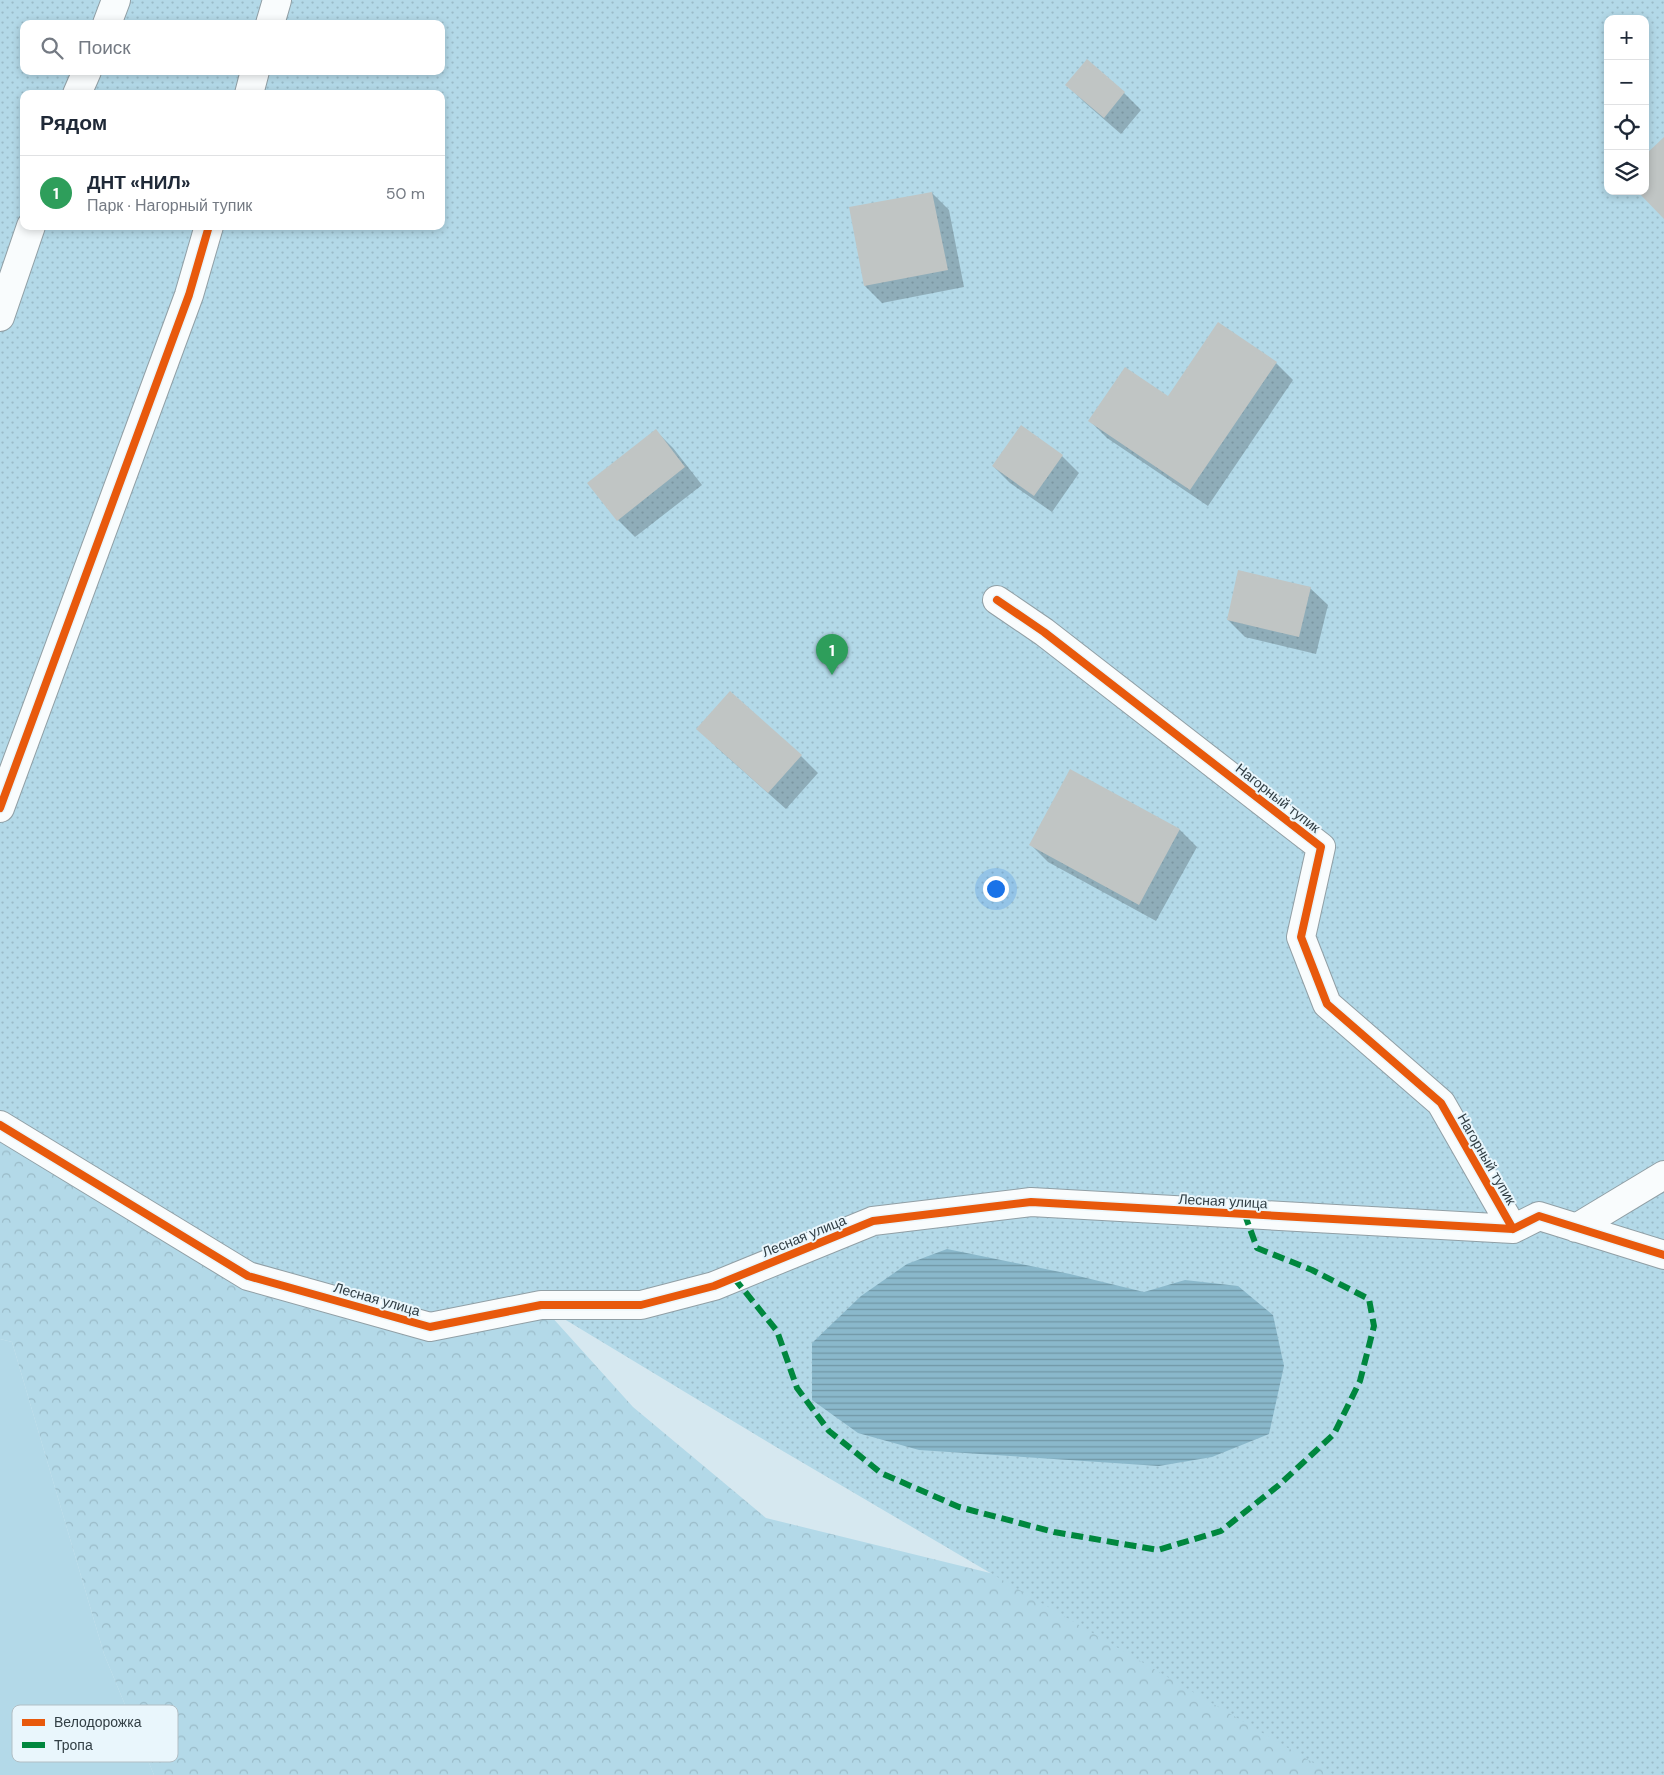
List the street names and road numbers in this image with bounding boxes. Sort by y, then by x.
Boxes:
street label: Нагорный тупик [1232,759,1325,837]
street label: Нагорный тупик [1454,1110,1521,1209]
street label: Лесная улица [1178,1190,1268,1212]
street label: Лесная улица [759,1211,849,1261]
street label: Лесная улица [332,1278,423,1320]

